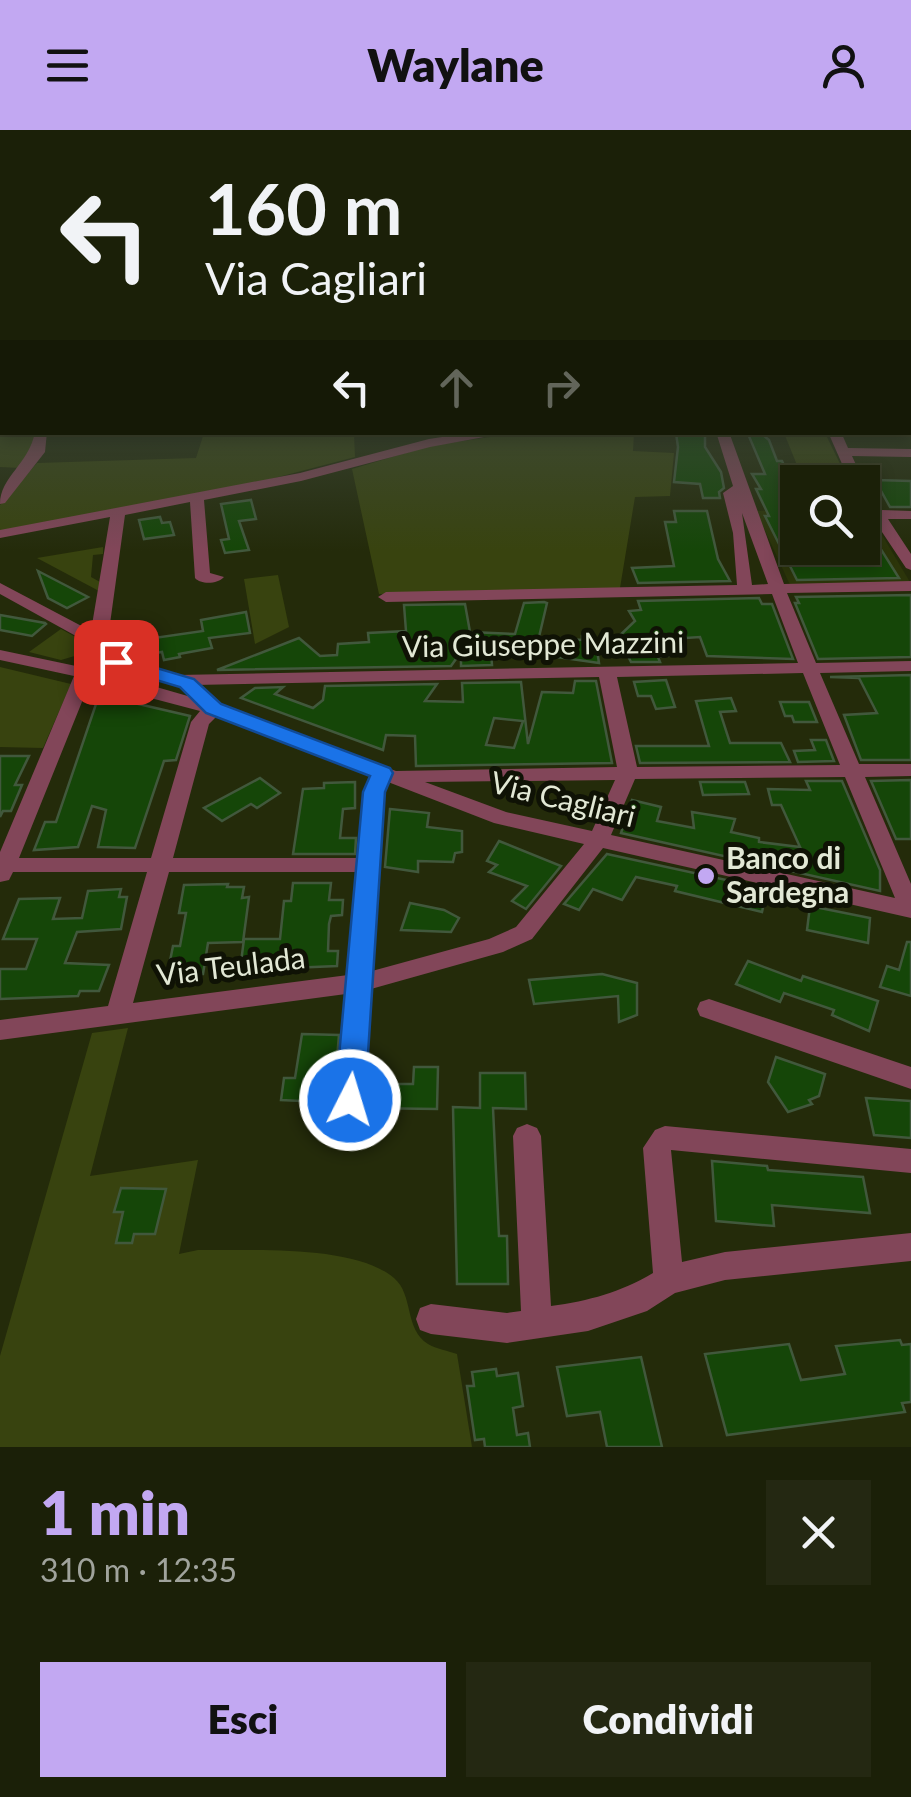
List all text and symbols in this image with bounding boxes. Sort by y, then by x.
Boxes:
icon: menu [40,38,95,93]
text: Waylane [367,38,544,92]
icon: person [816,38,871,93]
text: 160 m [205,166,402,250]
icon: left [40,170,170,300]
text: Via Cagliari [205,251,427,305]
icon: left [324,360,379,415]
icon: ahead [429,360,484,415]
icon: right [534,360,589,415]
map controls [780,465,880,565]
button: search [780,465,880,565]
pin [74,620,159,705]
street label: Via Giuseppe Mazzini [401,623,684,663]
icon: arrive [89,635,144,690]
street label: Via Cagliari [487,763,640,833]
place label: Banco di Sardegna [726,839,849,909]
marker: Banco di Sardegna [695,865,717,887]
street label: Via Teulada [154,938,307,992]
position arrow [298,1048,402,1152]
text: 1 min [40,1476,190,1548]
button: close [766,1480,871,1585]
text: 310 m · 12:35 [40,1550,237,1589]
button: Esci [40,1662,446,1777]
button: Condividi [466,1662,871,1777]

